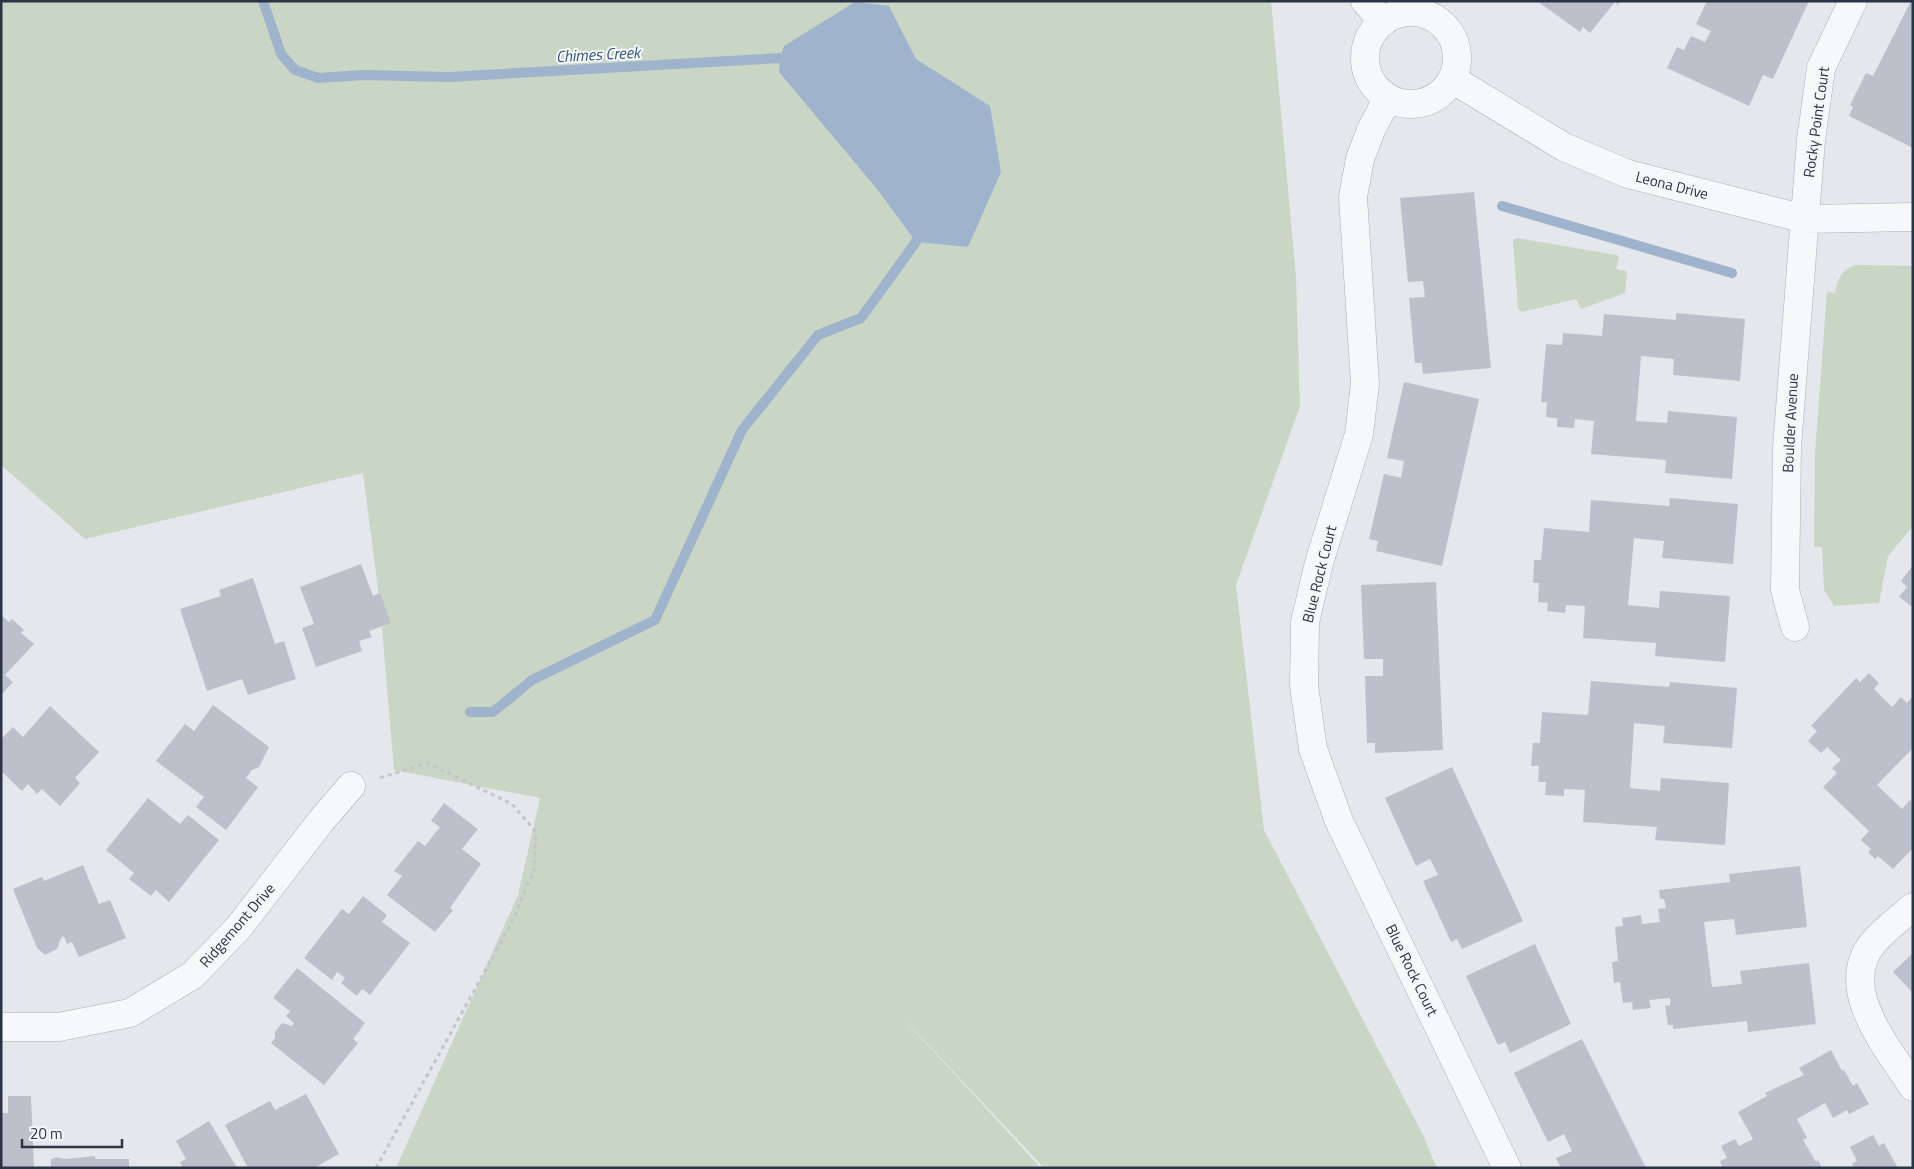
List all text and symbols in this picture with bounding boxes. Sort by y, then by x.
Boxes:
water label: Chimes Creek [555,40,643,68]
street label: Rocky Point Court [1797,64,1835,179]
street label: Leona Drive [1633,165,1711,205]
street label: Boulder Avenue [1776,373,1804,473]
street label: Blue Rock Court [1296,522,1342,625]
street label: Ridgemont Drive [194,878,280,972]
street label: Blue Rock Court [1380,920,1445,1021]
scale bar [22,1116,122,1148]
text: 20 m [30,1122,63,1145]

